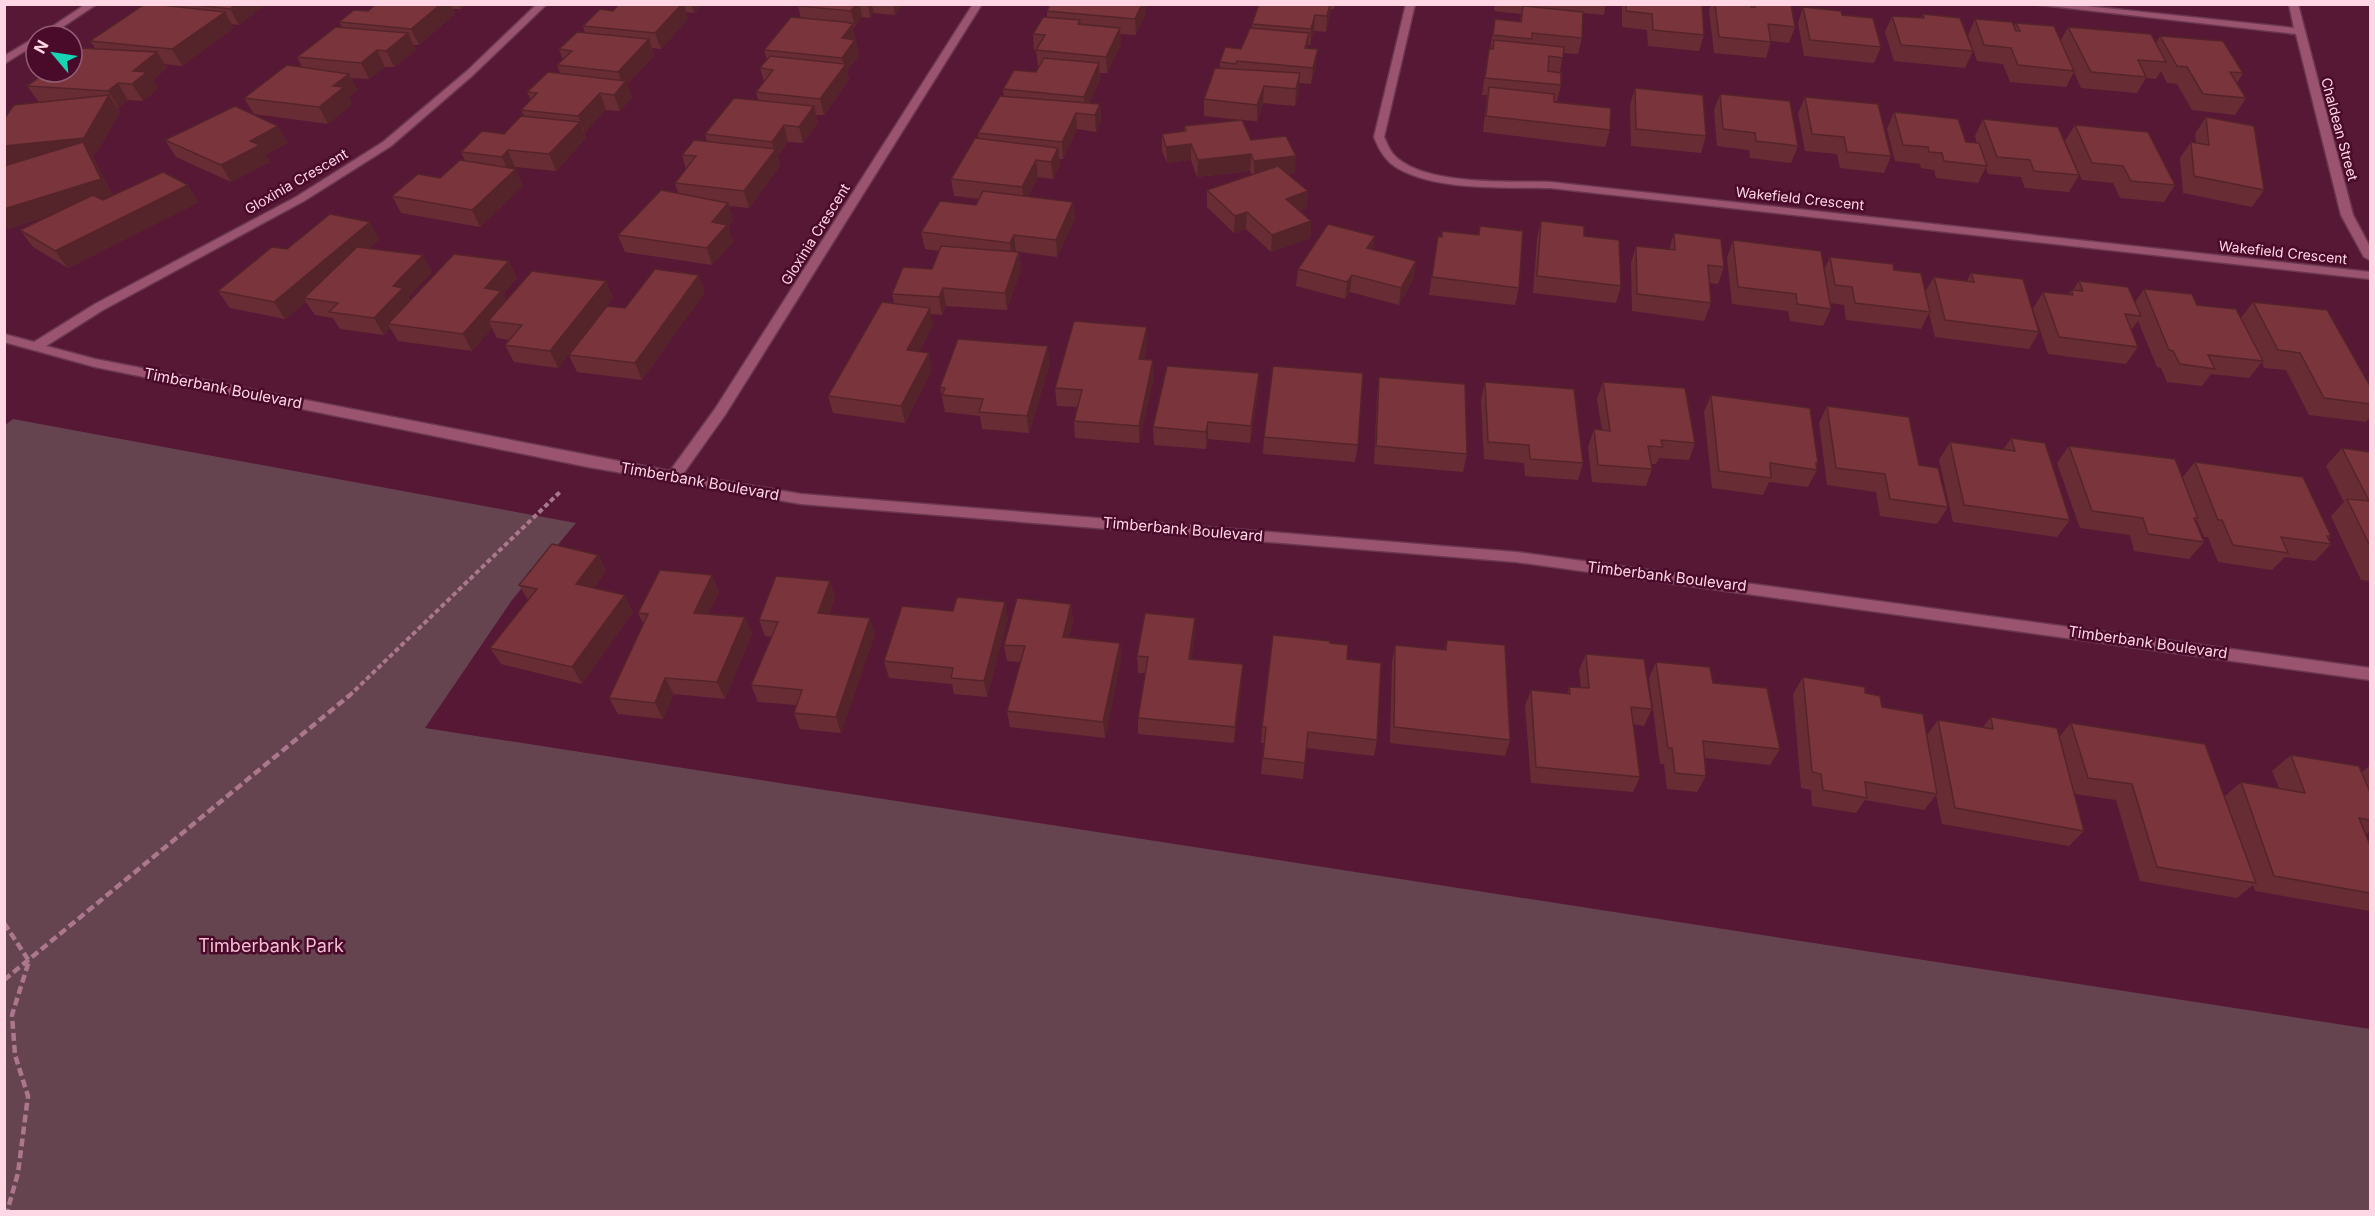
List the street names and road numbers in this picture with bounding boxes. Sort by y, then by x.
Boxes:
street label: Chaldean Street [2318,76,2362,183]
street label: Gloxinia Crescent [241,144,351,217]
street label: Gloxinia Crescent [777,180,853,288]
street label: Wakefield Crescent [1735,183,1865,213]
street label: Wakefield Crescent [2218,237,2348,267]
street label: Timberbank Boulevard [142,363,304,413]
street label: Timberbank Boulevard [619,458,781,504]
street label: Timberbank Boulevard [1102,513,1264,545]
street label: Timberbank Boulevard [1586,557,1748,595]
street label: Timberbank Boulevard [2067,621,2229,663]

